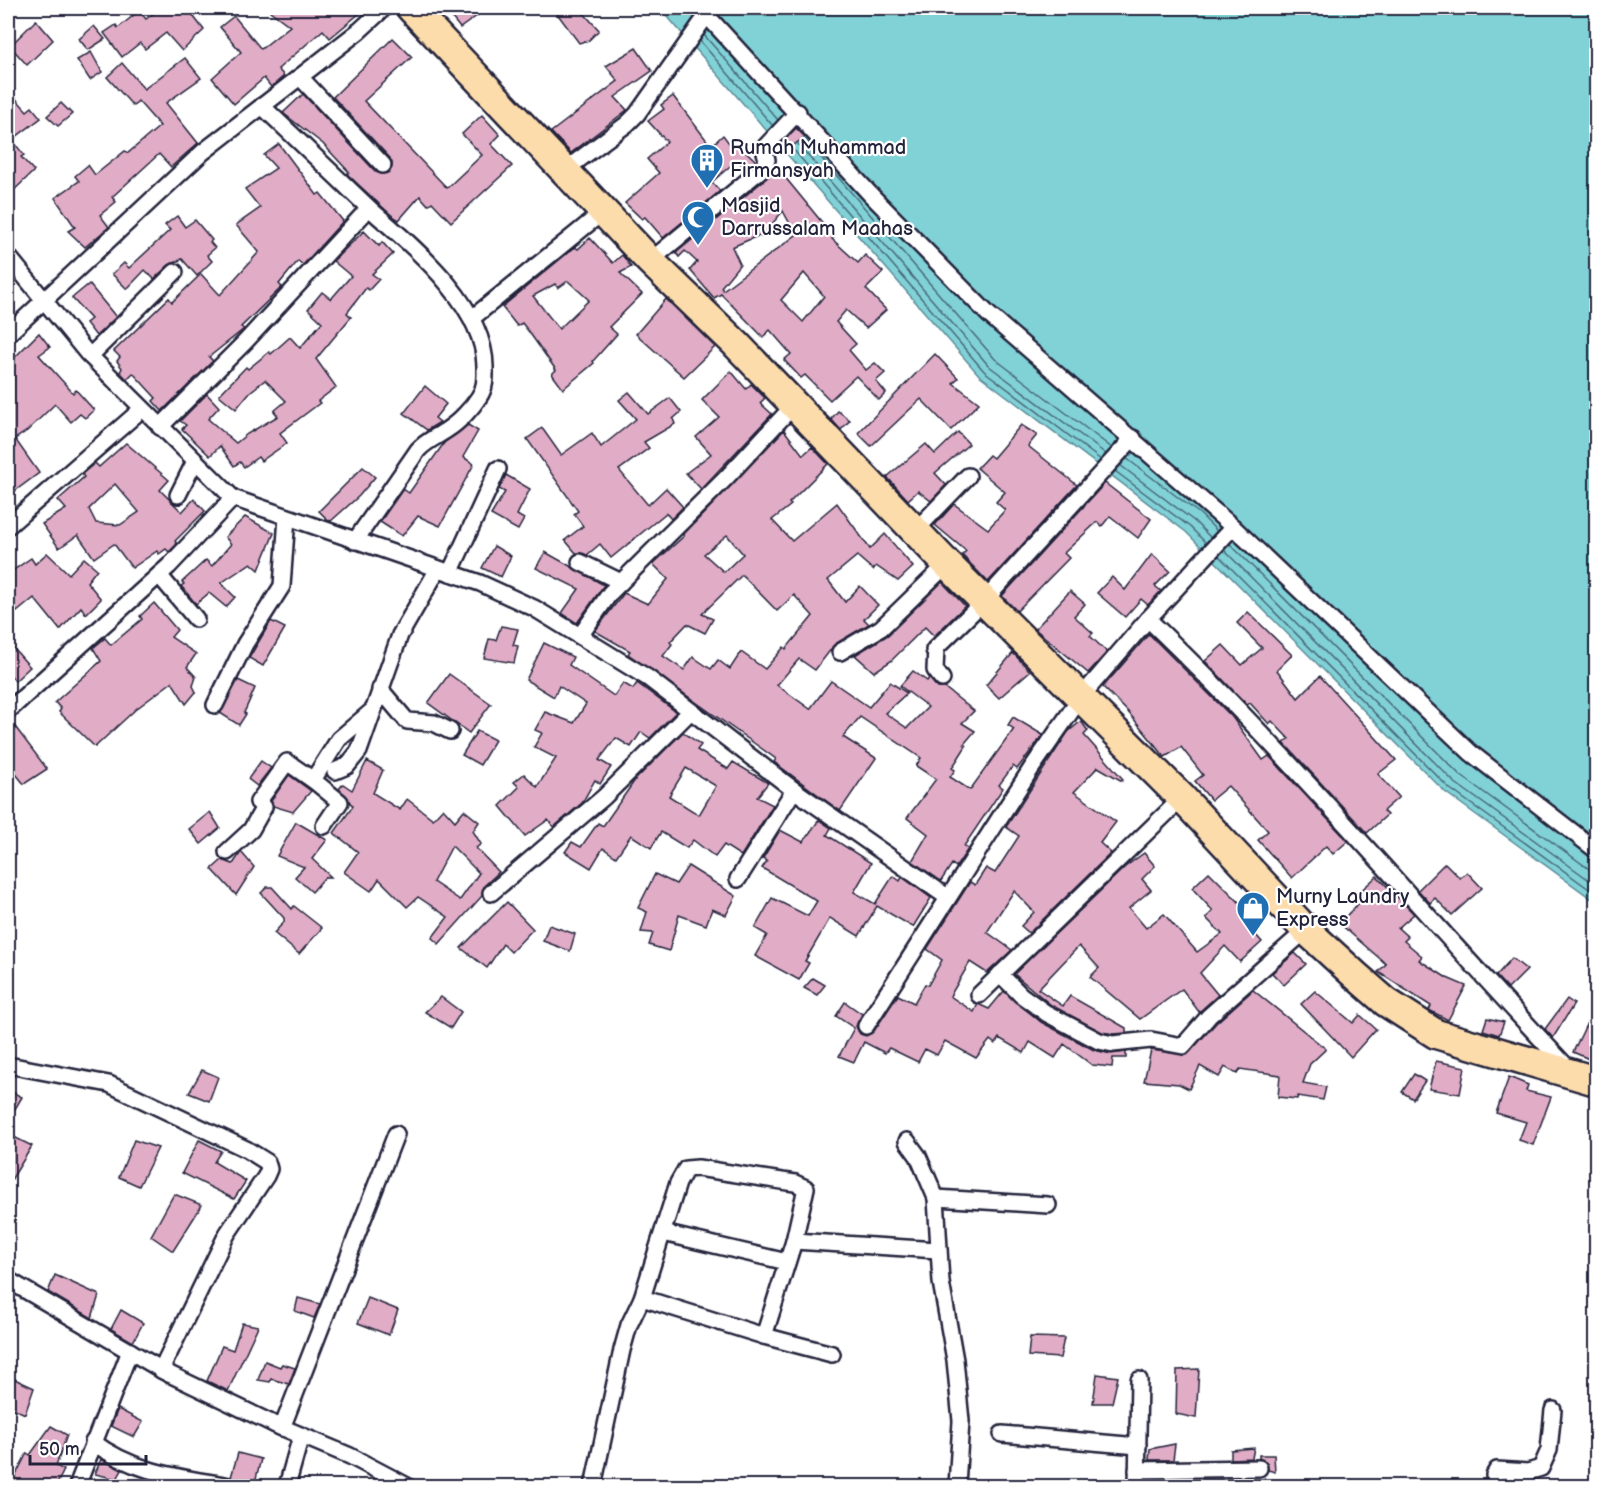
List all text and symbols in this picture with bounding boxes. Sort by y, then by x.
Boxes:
place label: Rumah Muhammad Firmansyah [730,136,906,183]
building icon: Rumah Muhammad Firmansyah [689,142,725,189]
place label: Masjid Darrussalam Maahas [721,194,913,241]
mosque icon: Masjid Darrussalam Maahas [680,199,716,246]
place label: Murny Laundry Express [1276,885,1409,932]
shop icon: Murny Laundry Express [1235,890,1271,937]
scale bar [30,1428,146,1466]
text: 50 m [39,1439,80,1460]

